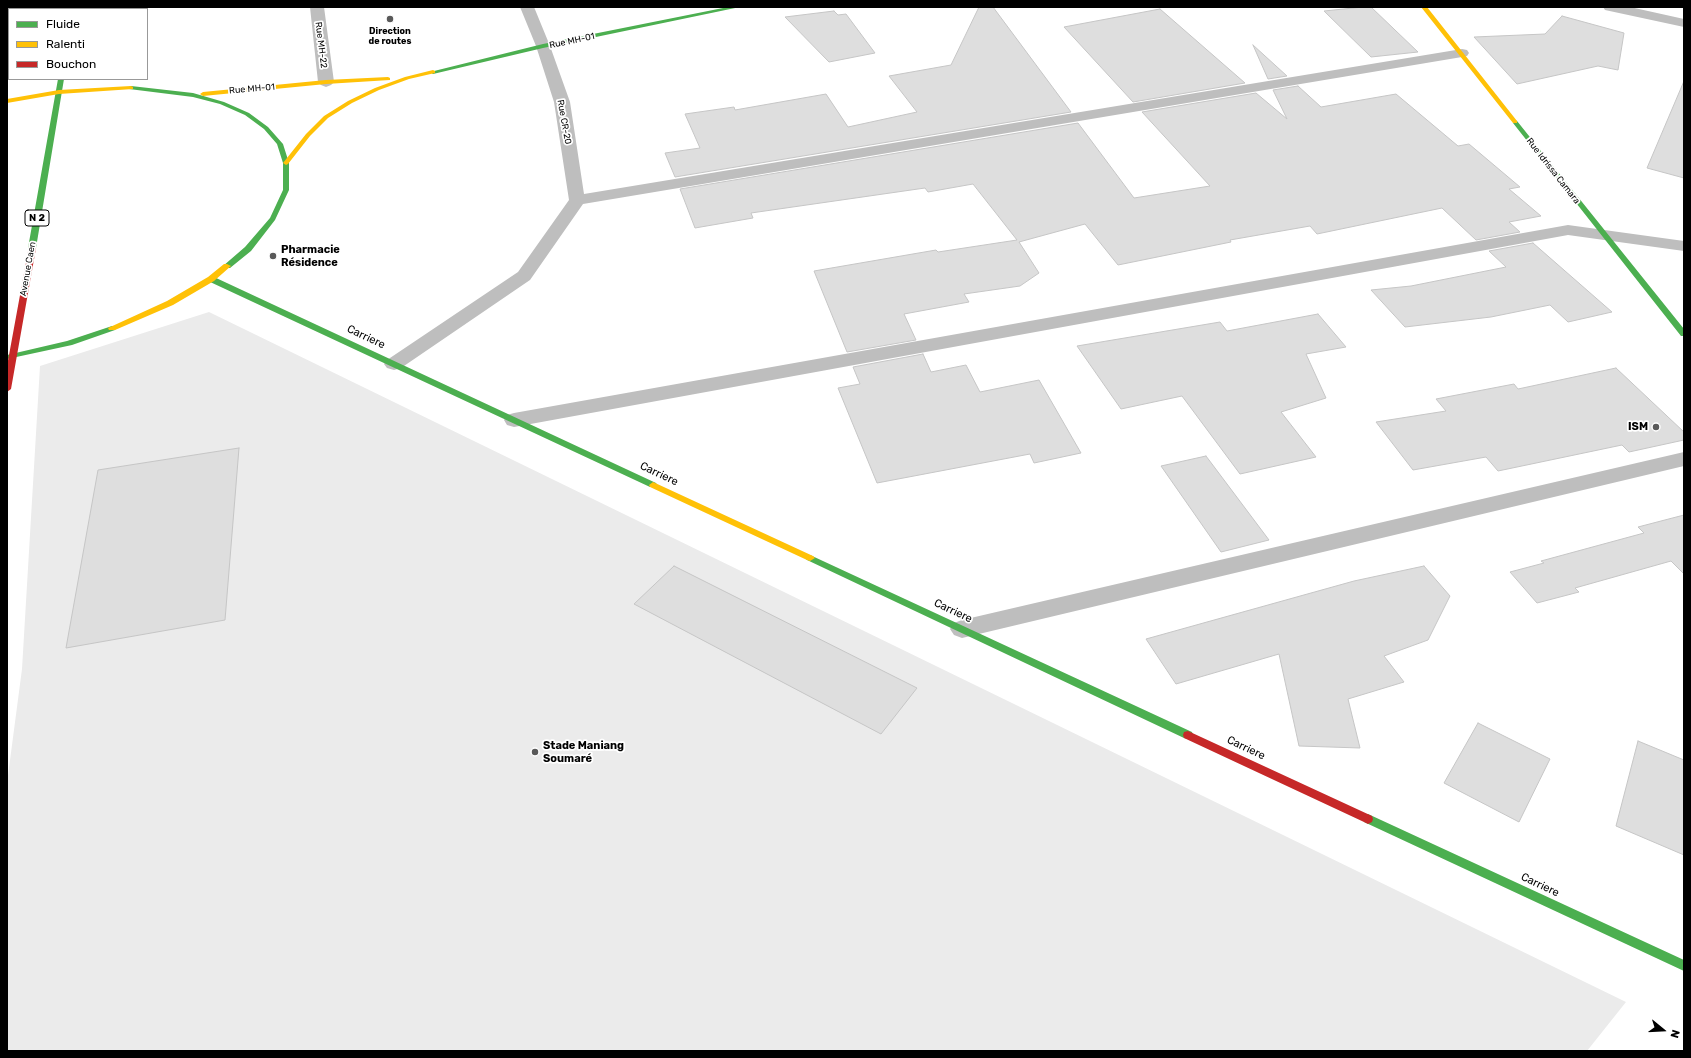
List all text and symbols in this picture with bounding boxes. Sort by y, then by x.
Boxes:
legend [8,8,148,80]
marker: Direction de routes [385,14,395,24]
text: Fluide [46,17,80,31]
street label: Rue MH-22 [313,21,329,69]
place label: Direction de routes [369,26,411,47]
street label: Rue MH-01 [548,31,596,51]
text: Ralenti [46,37,85,51]
text: Bouchon [46,57,96,71]
street label: Rue MH-01 [229,82,275,96]
street label: Rue CR-20 [555,99,573,145]
street label: Rue Idrissa Camara [1524,136,1582,206]
road number: N 2 [25,210,49,226]
street label: Avenue Caen [18,241,38,297]
place label: Pharmacie Résidence [281,243,340,269]
marker: Pharmacie Résidence [268,251,278,261]
street label: Carriere [345,322,387,352]
place label: ISM [1628,420,1648,434]
marker: ISM [1651,422,1661,432]
street label: Carriere [638,459,680,489]
street label: Carriere [932,596,974,626]
street label: Carriere [1225,733,1267,763]
place label: Stade Maniang Soumaré [543,739,624,765]
marker: Stade Maniang Soumaré [530,747,540,757]
street label: Carriere [1519,870,1561,900]
north arrow [1643,1010,1683,1050]
text: N [1667,1028,1682,1040]

